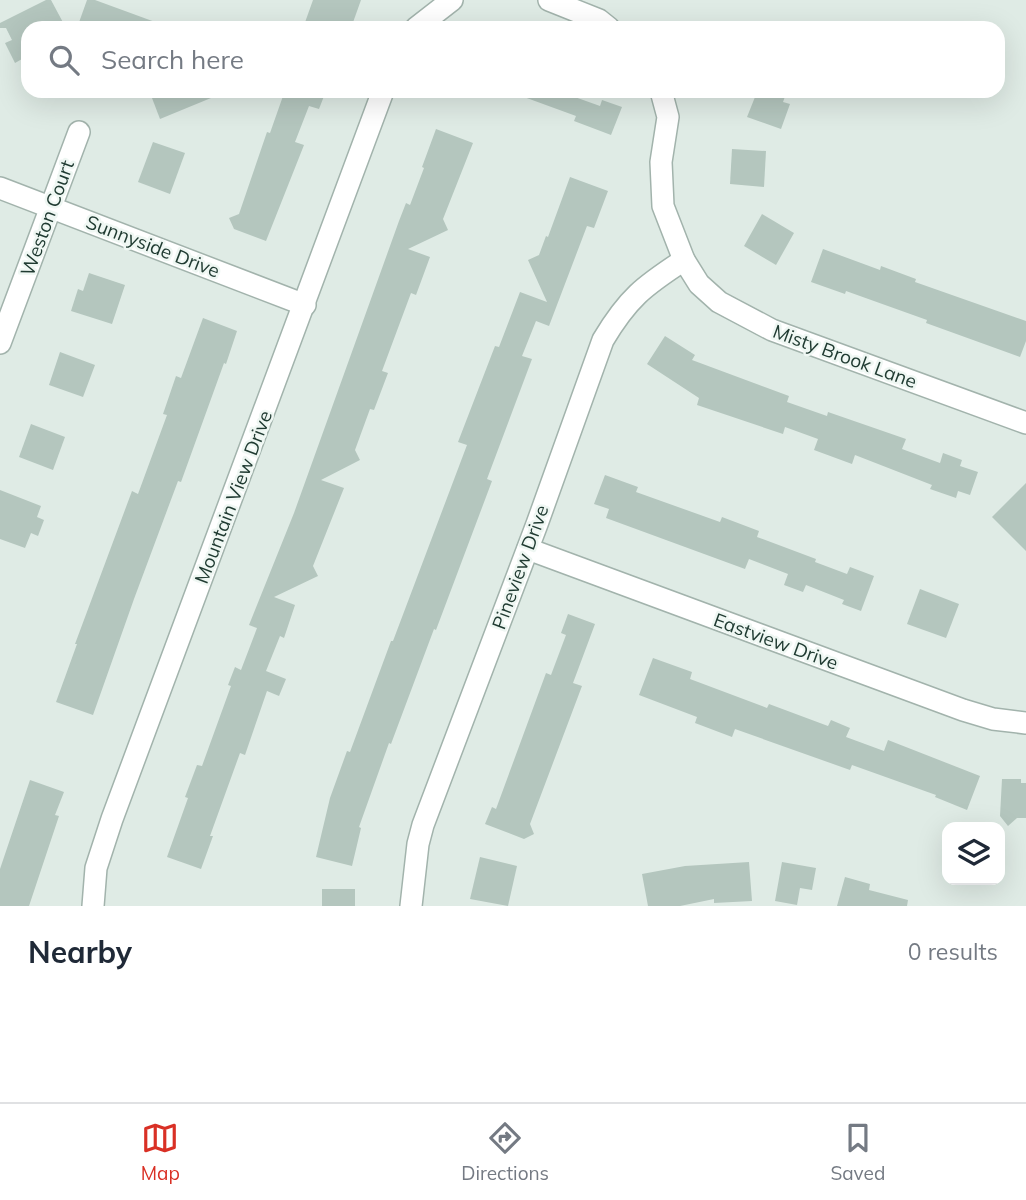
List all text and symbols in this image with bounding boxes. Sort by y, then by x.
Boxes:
search box [21,21,1005,98]
icon: search [45,41,83,79]
text: Search here [101,43,244,76]
street label: Weston Court [15,157,79,279]
street label: Sunnyside Drive [83,209,223,283]
street label: Misty Brook Lane [770,319,920,393]
street label: Mountain View Drive [189,407,277,587]
street label: Pineview Drive [486,502,554,632]
street label: Eastview Drive [710,607,842,675]
map controls [942,822,1005,885]
button: layers [942,822,1005,885]
text: Nearby [28,933,132,971]
text: 0 results [908,937,998,966]
tab: Map [141,1119,180,1185]
tab: Directions [461,1119,549,1185]
tab: Saved [830,1119,885,1185]

